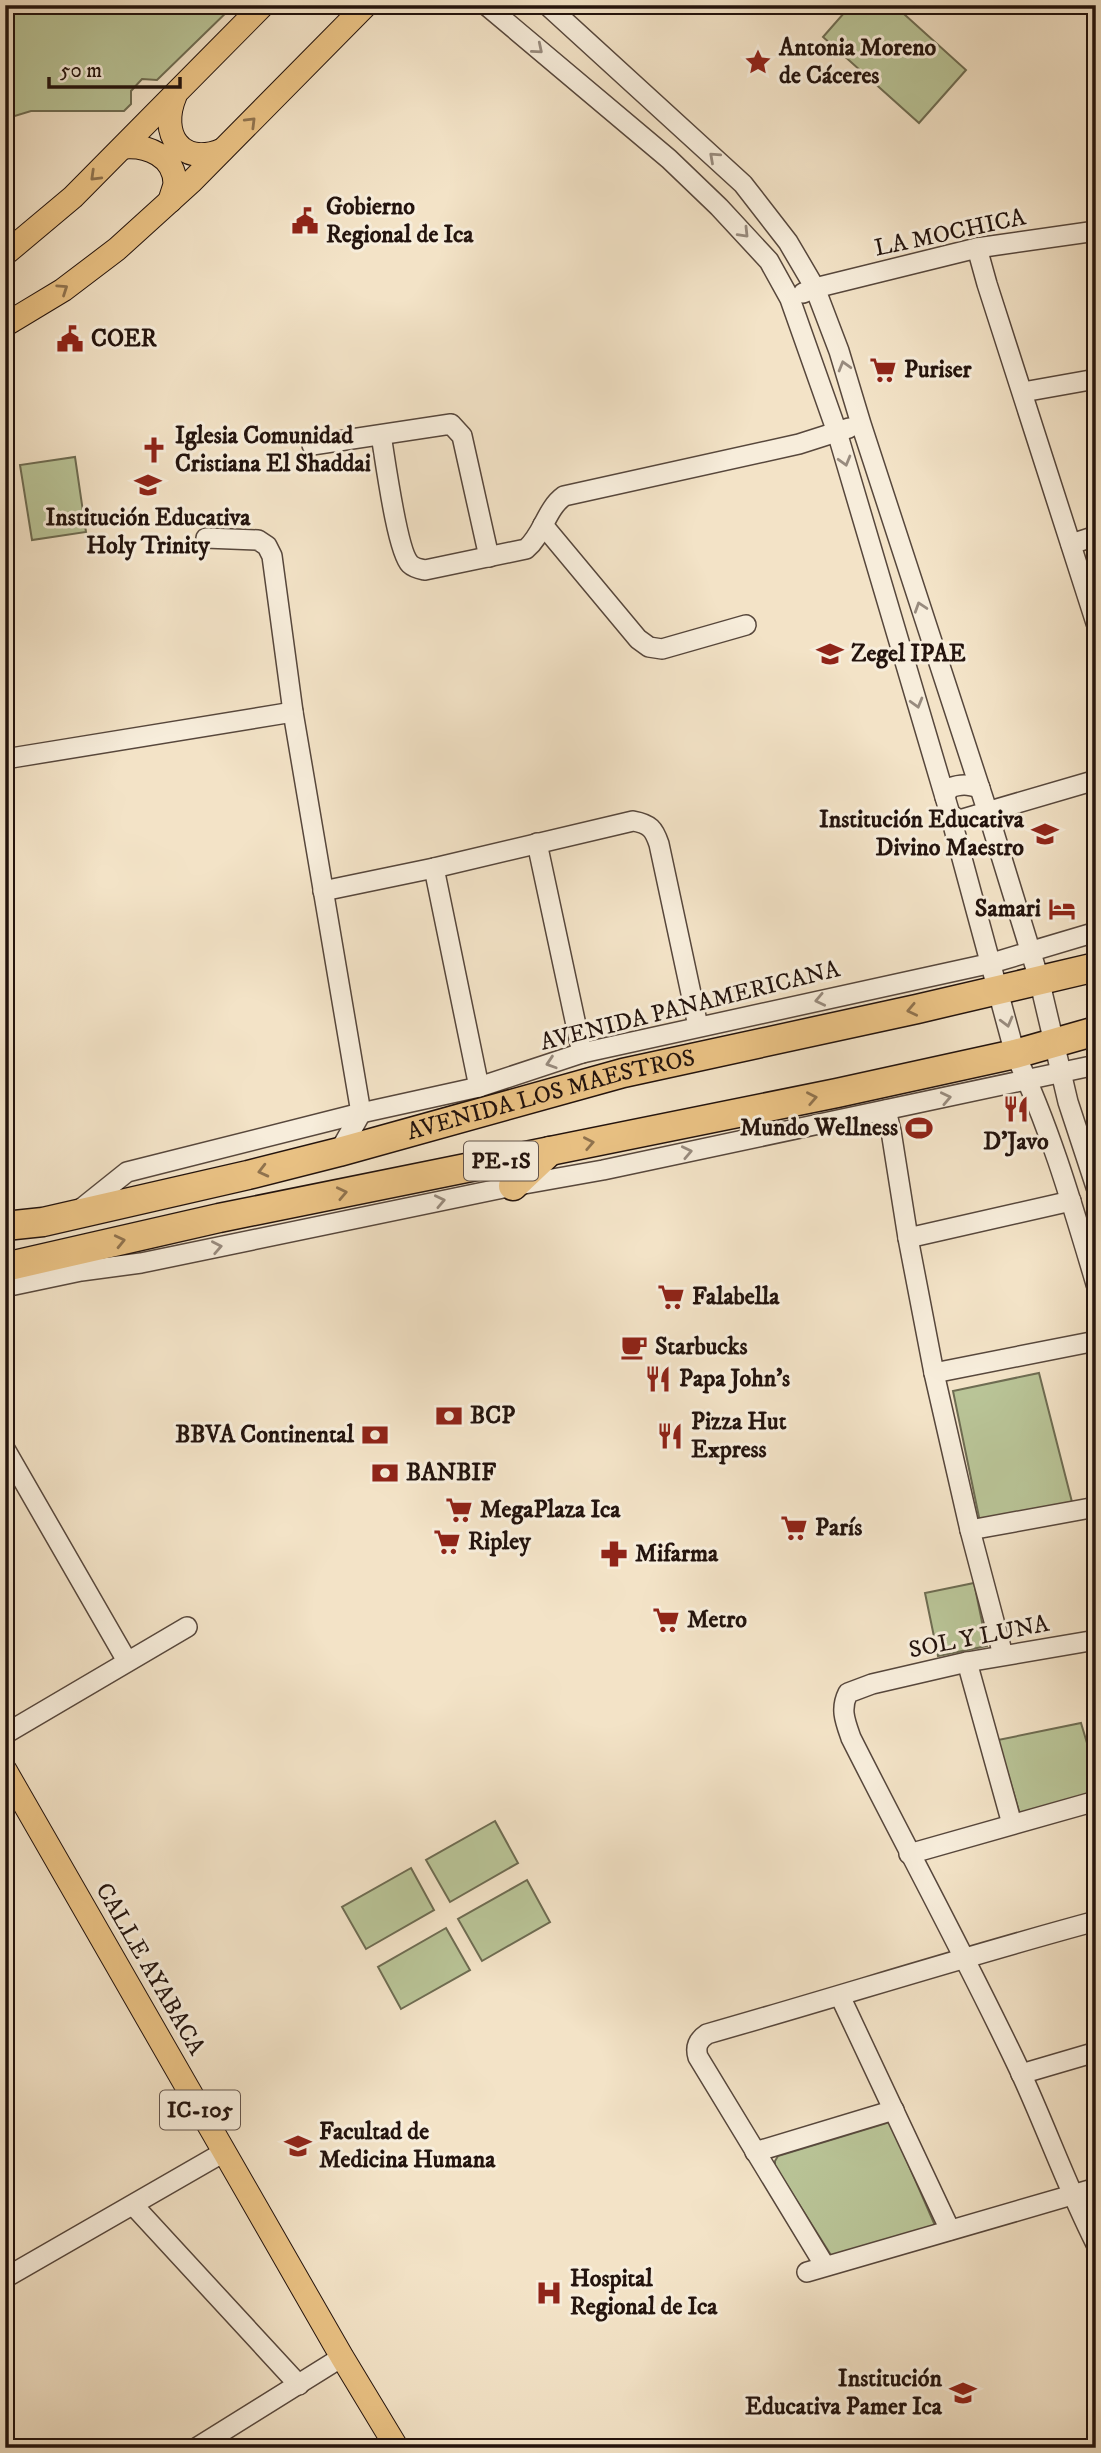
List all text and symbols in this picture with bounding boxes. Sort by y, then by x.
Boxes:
place label: Antonia Moreno de Cáceres [778,33,937,91]
one-way arrow [530,41,543,54]
scale bar [49,46,180,90]
place icon: Antonia Moreno de Cáceres [743,47,773,77]
text: 50 m [60,58,102,84]
one-way arrow [242,117,255,130]
one-way arrow [709,153,722,166]
one-way arrow [90,168,103,181]
place label: Gobierno Regional de Ica [326,192,474,250]
street label: LA MOCHICA [872,202,1029,264]
public building icon: Gobierno Regional de Ica [290,206,320,236]
one-way arrow [736,225,749,238]
one-way arrow [56,285,69,298]
public building icon: COER [55,324,85,354]
place label: COER [91,324,158,354]
supermarket icon: Puriser [868,355,898,385]
place label: Puriser [904,355,973,385]
one-way arrow [837,361,852,373]
place label: Iglesia Comunidad Cristiana El Shaddai [175,421,371,479]
church icon: Iglesia Comunidad Cristiana El Shaddai [139,435,169,465]
one-way arrow [837,455,852,467]
school or university icon: Institución Educativa Holy Trinity [133,470,163,500]
place label: Institución Educativa Holy Trinity [45,503,251,561]
one-way arrow [914,601,928,613]
school or university icon: Zegel IPAE [815,639,845,669]
place label: Zegel IPAE [851,639,966,669]
one-way arrow [908,696,923,708]
place label: Institución Educativa Divino Maestro [819,805,1025,863]
school or university icon: Institución Educativa Divino Maestro [1030,819,1060,849]
place label: Samari [975,894,1041,924]
hotel icon: Samari [1047,894,1077,924]
street label: AVENIDA PANAMERICANA [537,954,844,1058]
one-way arrow [814,991,826,1006]
one-way arrow [906,1002,918,1017]
one-way arrow [999,1016,1013,1028]
street label: AVENIDA LOS MAESTROS [404,1043,698,1147]
one-way arrow [545,1055,557,1070]
one-way arrow [940,1091,952,1106]
one-way arrow [806,1092,818,1107]
restaurant icon: D'Javo [1001,1094,1031,1124]
place label: Mundo Wellness [740,1113,898,1143]
sports icon: Mundo Wellness [904,1113,934,1143]
place label: D'Javo [983,1127,1049,1157]
one-way arrow [583,1136,595,1151]
road number: PE-1S [464,1142,538,1180]
one-way arrow [681,1146,693,1160]
one-way arrow [257,1163,269,1177]
one-way arrow [336,1187,348,1202]
one-way arrow [434,1195,446,1210]
one-way arrow [114,1234,126,1249]
one-way arrow [211,1240,223,1255]
supermarket icon: Falabella [656,1282,686,1312]
place label: Falabella [692,1282,780,1312]
cafe icon: Starbucks [619,1332,649,1362]
place label: Starbucks [655,1332,747,1362]
restaurant icon: Papa John's [643,1364,673,1394]
place label: Papa John's [679,1364,790,1394]
bank icon: BCP [434,1401,464,1431]
place label: BCP [470,1401,515,1431]
place label: Pizza Hut Express [691,1407,787,1465]
place label: BBVA Continental [175,1420,355,1450]
bank icon: BBVA Continental [360,1420,390,1450]
restaurant icon: Pizza Hut Express [655,1421,685,1451]
bank icon: BANBIF [370,1458,400,1488]
place label: BANBIF [406,1458,496,1488]
supermarket icon: MegaPlaza Ica [444,1495,474,1525]
place label: MegaPlaza Ica [480,1495,621,1525]
supermarket icon: París [779,1513,809,1543]
place label: París [815,1513,862,1543]
supermarket icon: Ripley [432,1527,462,1557]
place label: Ripley [468,1527,531,1557]
pharmacy icon: Mifarma [599,1539,629,1569]
place label: Mifarma [635,1539,719,1569]
supermarket icon: Metro [651,1605,681,1635]
place label: Metro [687,1605,747,1635]
street label: SOL Y LUNA [906,1609,1052,1665]
street label: CALLE AYABACA [88,1877,212,2061]
road number: IC-105 [160,2090,240,2130]
place label: Facultad de Medicina Humana [319,2117,496,2175]
school or university icon: Facultad de Medicina Humana [283,2131,313,2161]
place label: Hospital Regional de Ica [570,2264,718,2322]
hospital icon: Hospital Regional de Ica [534,2278,564,2308]
place label: Institución Educativa Pamer Ica [745,2364,943,2422]
school or university icon: Institución Educativa Pamer Ica [948,2378,978,2408]

